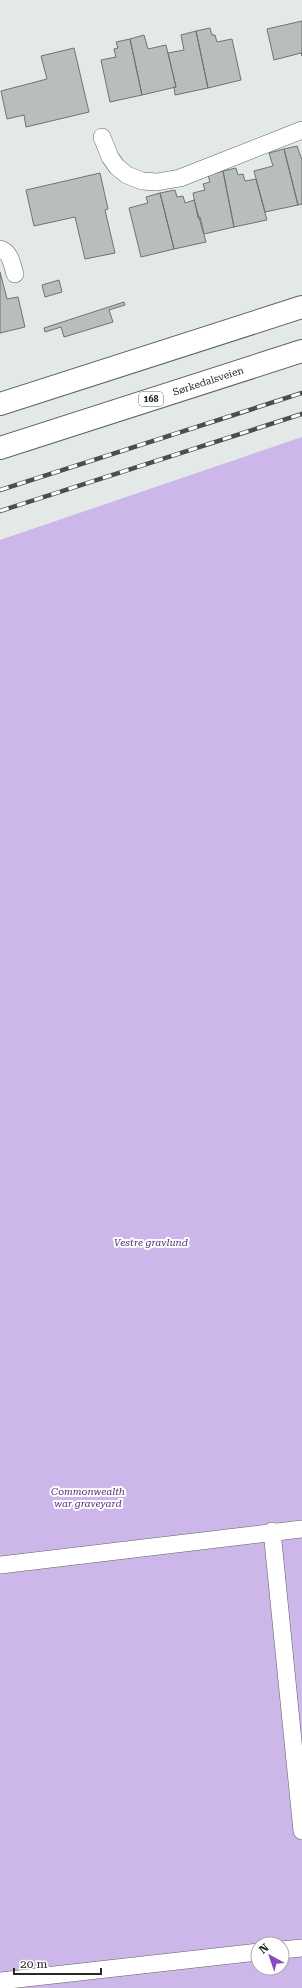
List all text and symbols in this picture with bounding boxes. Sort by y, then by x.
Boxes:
street label: Sørkedalsveien [171,364,245,398]
road number: 168 [139,392,163,406]
park label: Vestre gravlund [114,1237,188,1248]
park label: Commonwealth war graveyard [51,1486,125,1509]
north arrow [250,1936,290,1976]
text: N [256,1941,272,1956]
scale bar [14,1950,101,1976]
text: 20 m [20,1957,47,1971]

